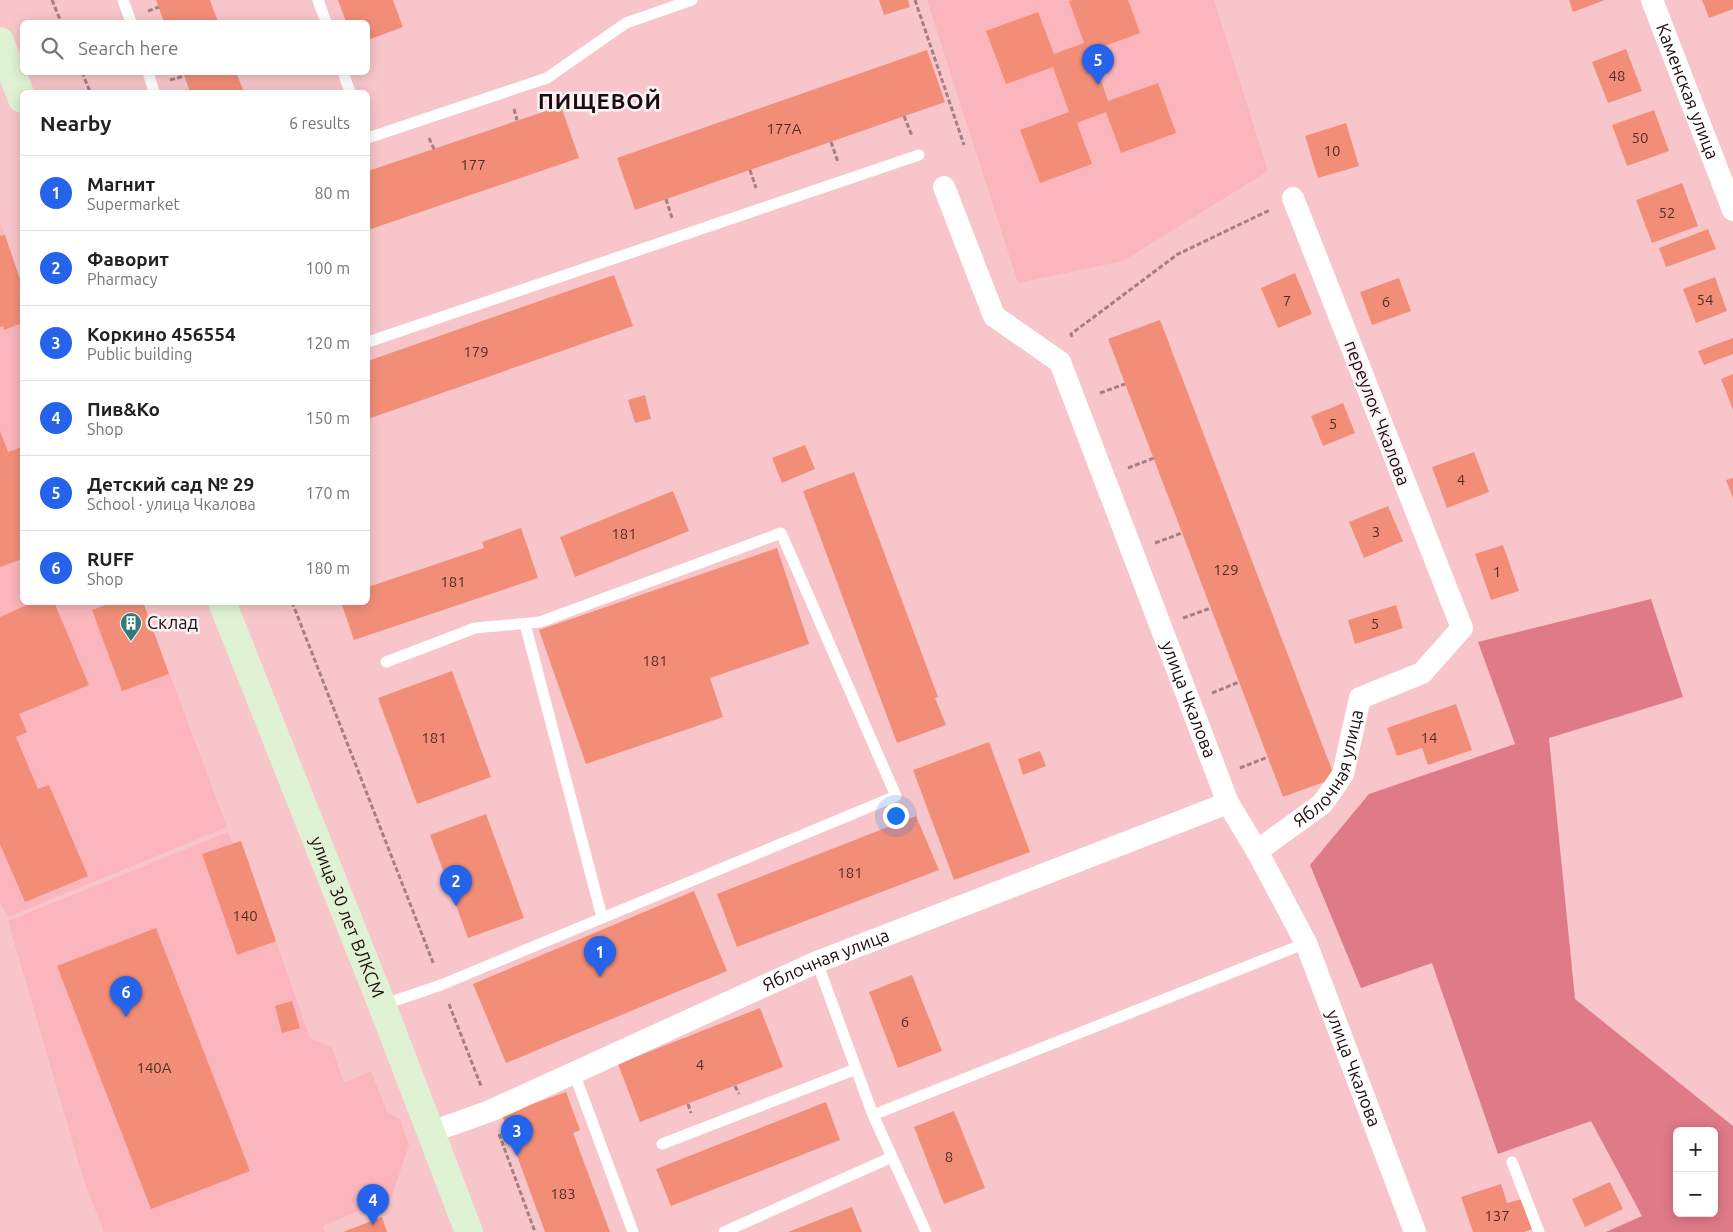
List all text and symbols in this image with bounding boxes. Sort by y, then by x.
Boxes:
search box [20,20,370,75]
street label: Каменская улица [1653,20,1723,162]
icon: search [38,34,66,62]
text: Search here [78,37,178,59]
pin: 5 [1082,44,1114,85]
house number: 48 [1609,67,1625,84]
district label: ПИЩЕВОЙ [538,88,662,113]
text: Nearby [40,111,111,135]
text: 6 results [289,114,350,132]
house number: 177А [766,120,802,137]
house number: 50 [1632,129,1648,146]
house number: 10 [1324,142,1340,159]
house number: 177 [460,156,486,173]
text: Магнит [87,173,155,195]
text: 1 [51,184,61,202]
text: 80 m [314,184,350,202]
text: Supermarket [87,195,180,213]
house number: 52 [1659,204,1675,221]
text: Фаворит [87,248,169,270]
text: 2 [51,259,61,277]
text: 100 m [305,259,350,277]
text: Pharmacy [87,270,157,288]
house number: 54 [1697,291,1713,308]
house number: 7 [1283,292,1291,309]
house number: 6 [1382,293,1390,310]
text: Коркино 456554 [87,323,236,345]
text: 3 [51,334,61,352]
text: 120 m [305,334,350,352]
street label: переулок Чкалова [1341,337,1415,488]
house number: 179 [463,343,489,360]
text: Public building [87,345,192,363]
text: Пив&Ко [87,398,160,420]
text: 4 [51,409,61,427]
text: 150 m [305,409,350,427]
house number: 5 [1329,415,1337,432]
text: Shop [87,420,123,438]
house number: 4 [1457,471,1465,488]
text: Детский сад № 29 [87,473,254,495]
text: 5 [51,484,61,502]
text: 170 m [305,484,350,502]
text: School · улица Чкалова [87,495,256,513]
house number: 3 [1372,523,1380,540]
house number: 181 [611,525,637,542]
text: RUFF [87,548,134,570]
text: 6 [51,559,61,577]
text: 180 m [305,559,350,577]
house number: 129 [1213,561,1239,578]
house number: 1 [1493,563,1501,580]
text: Shop [87,570,123,588]
house number: 181 [440,573,466,590]
building icon: Склад [119,611,143,642]
place label: Склад [147,612,198,632]
house number: 5 [1371,615,1379,632]
street label: улица Чкалова [1158,638,1221,760]
house number: 181 [642,652,668,669]
street label: Яблочная улица [1289,707,1366,831]
house number: 181 [421,729,447,746]
house number: 14 [1421,729,1437,746]
your location [883,803,909,829]
street label: улица 30 лет ВЛКСМ [307,833,389,1000]
house number: 181 [837,864,863,881]
pin: 2 [440,865,472,906]
house number: 140 [232,907,258,924]
street label: Яблочная улица [759,924,892,994]
pin: 1 [584,936,616,977]
pin: 6 [110,976,142,1017]
street label: улица Чкалова [1323,1007,1385,1129]
house number: 6 [901,1013,909,1030]
house number: 4 [696,1056,704,1073]
house number: 140А [136,1059,172,1076]
pin: 3 [501,1115,533,1156]
map controls [1673,1127,1718,1217]
button: + [1673,1127,1718,1172]
house number: 8 [945,1148,953,1165]
button: − [1673,1172,1718,1217]
pin: 4 [357,1184,389,1225]
house number: 183 [550,1185,576,1202]
house number: 137 [1484,1207,1510,1224]

